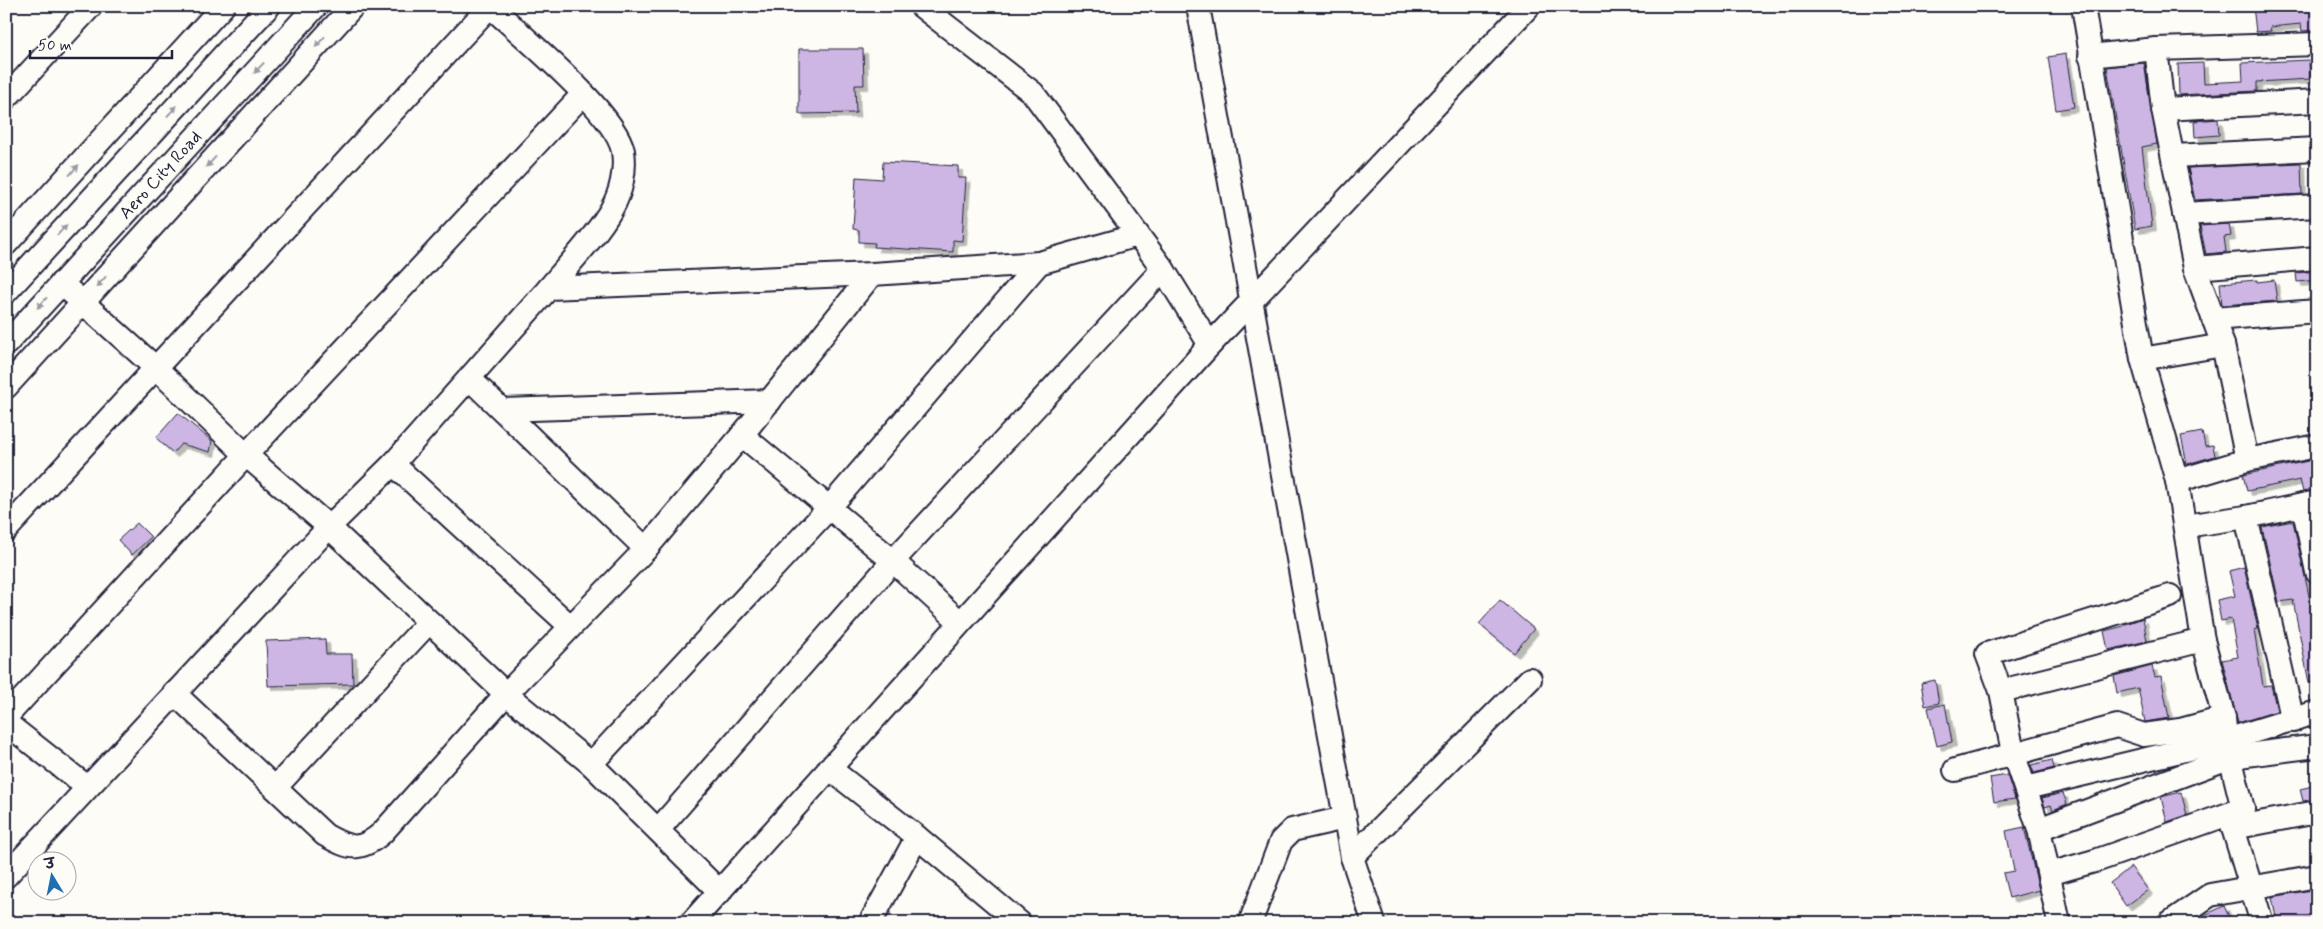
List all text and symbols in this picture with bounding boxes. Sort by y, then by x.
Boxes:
scale bar [30,28,172,60]
text: 50 m [38,36,72,56]
one-way arrow [314,36,326,48]
one-way arrow [253,61,265,73]
one-way arrow [167,104,178,117]
street label: Aero City Road [114,126,207,225]
one-way arrow [205,156,217,168]
one-way arrow [69,163,80,176]
one-way arrow [56,225,68,237]
one-way arrow [95,276,107,288]
one-way arrow [37,297,48,310]
north arrow [28,852,78,902]
text: उ [42,854,58,874]

